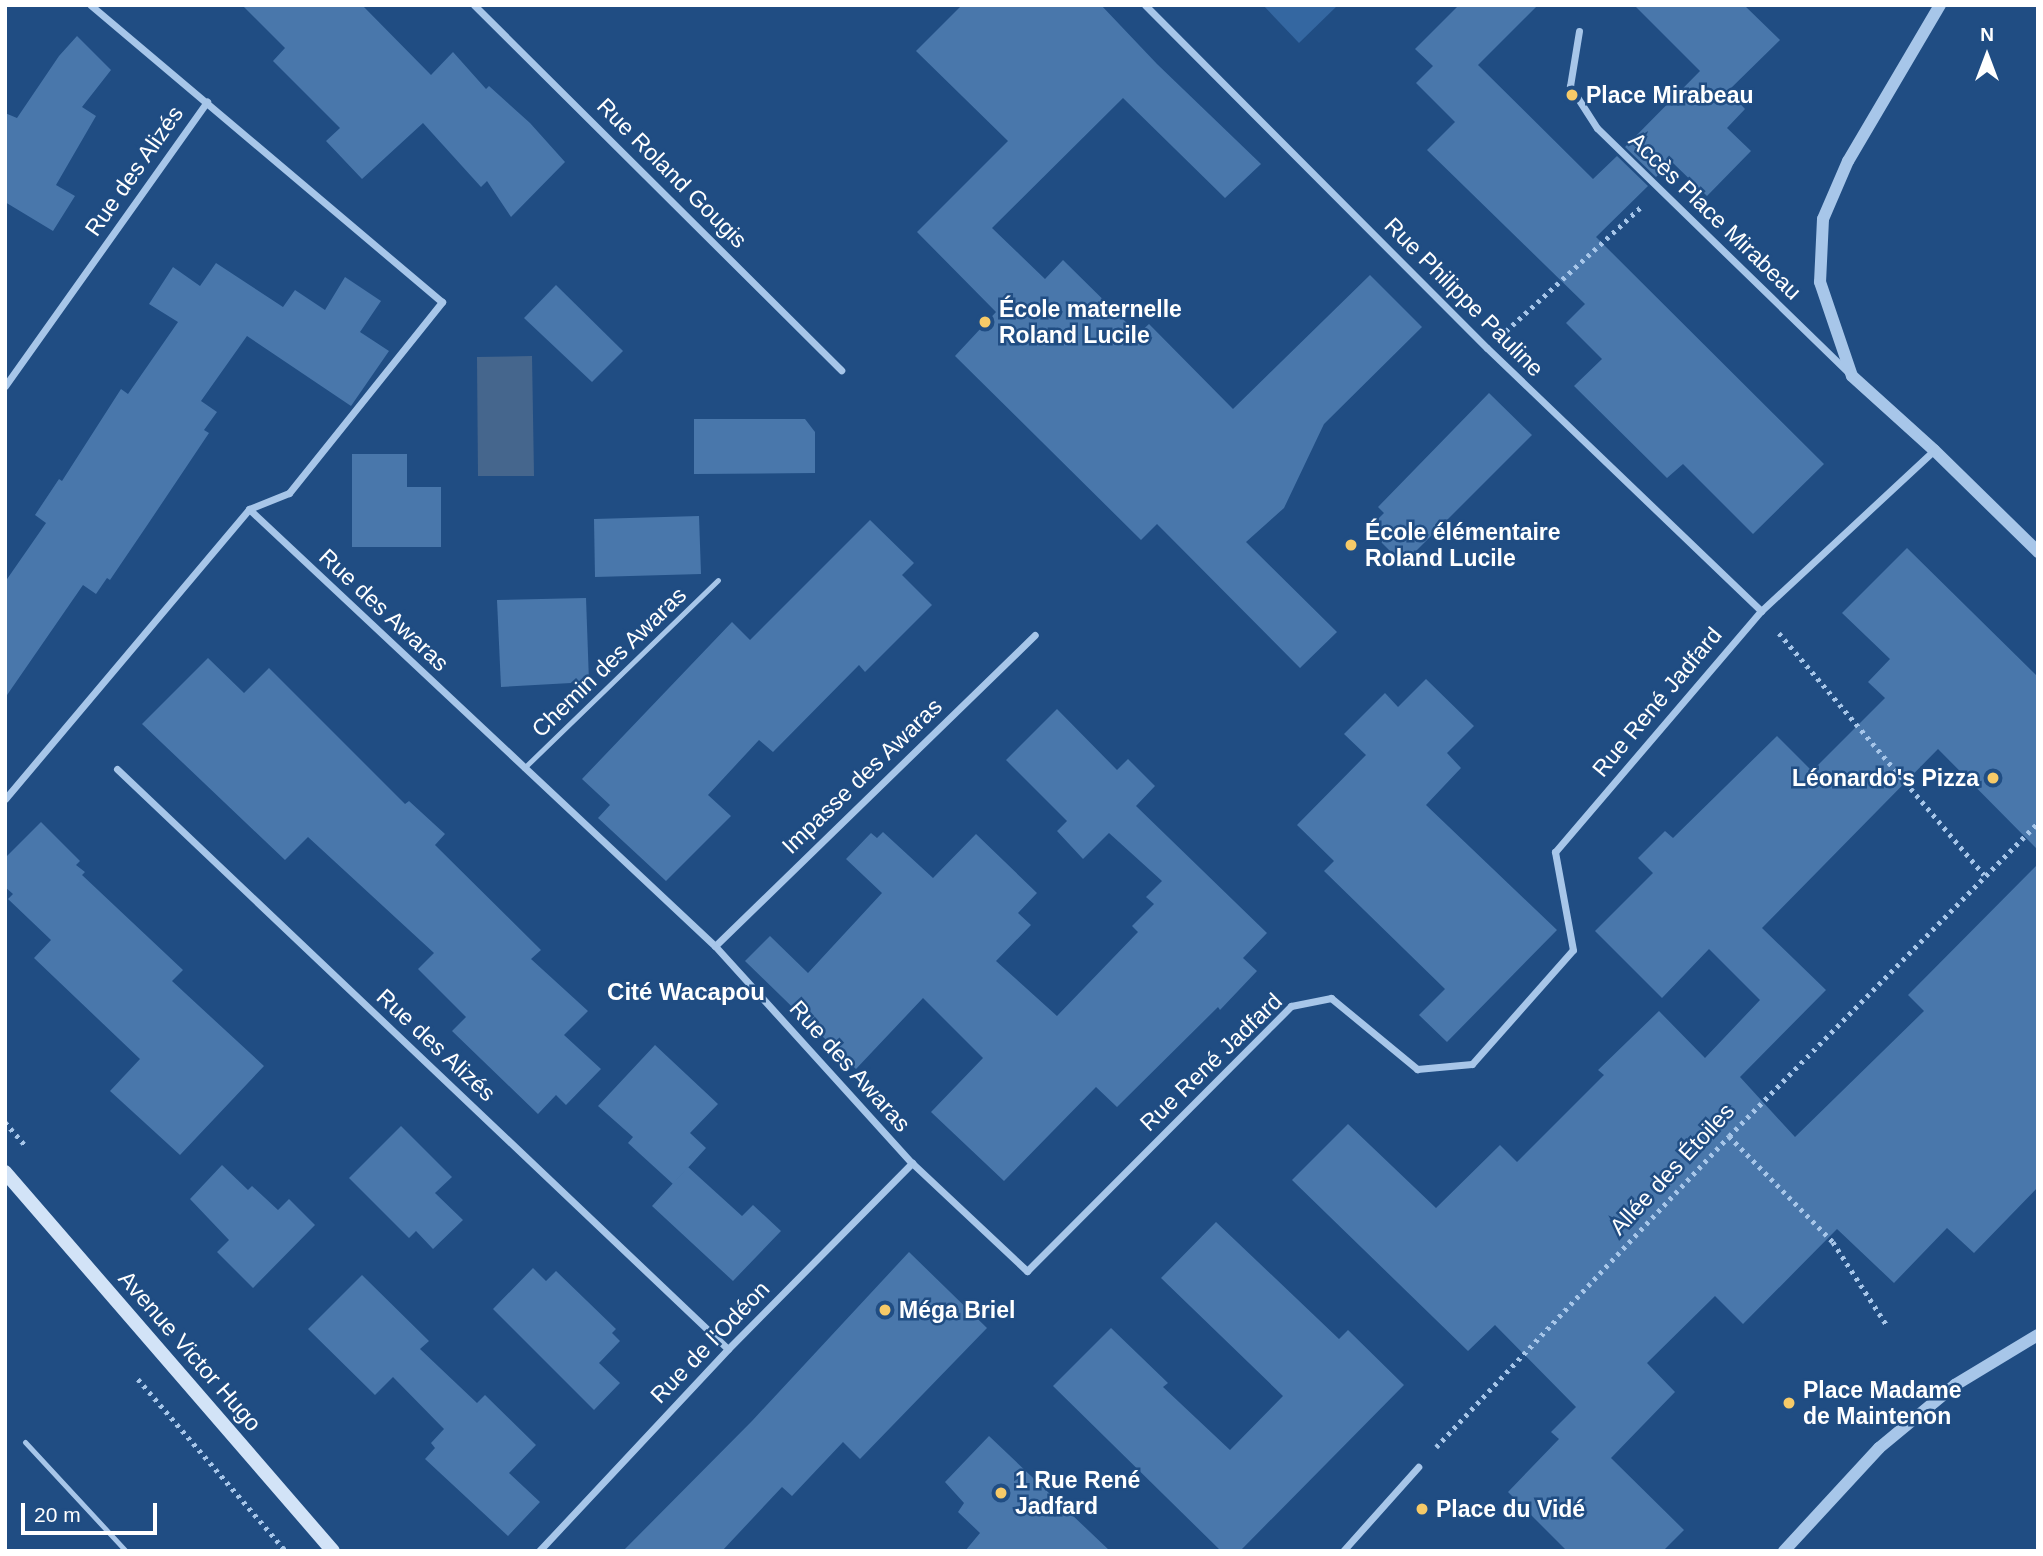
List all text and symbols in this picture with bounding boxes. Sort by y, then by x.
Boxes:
north arrow [1952,21,2022,91]
text: N [1980,24,1994,45]
place label: Place Mirabeau [1586,81,1753,109]
marker: Place Mirabeau [1564,87,1580,103]
street label: Rue Roland Gougis [591,92,753,254]
street label: Rue des Alizés [79,100,189,242]
street label: Accès Place Mirabeau [1623,127,1807,305]
street label: Rue Philippe Pauline [1379,212,1549,382]
place label: École maternelle Roland Lucile [999,295,1182,349]
marker: École maternelle Roland Lucile [977,314,993,330]
place label: École élémentaire Roland Lucile [1365,518,1561,572]
marker: École élémentaire Roland Lucile [1343,537,1359,553]
street label: Rue des Awaras [313,543,455,677]
street label: Chemin des Awaras [526,581,692,743]
street label: Rue René Jadfard [1586,622,1728,782]
street label: Impasse des Awaras [776,692,948,860]
place label: Léonardo's Pizza [1792,764,1979,792]
marker: Léonardo's Pizza [1985,770,2001,786]
district label: Cité Wacapou [607,978,765,1006]
street label: Rue des Alizés [370,983,502,1107]
street label: Rue René Jadfard [1134,987,1288,1137]
street label: Rue des Awaras [783,994,917,1138]
street label: Allée des Étoiles [1604,1097,1740,1241]
street label: Avenue Victor Hugo [113,1265,267,1437]
street label: Rue de l'Odéon [645,1275,775,1409]
place label: Méga Briel [899,1296,1015,1324]
marker: Méga Briel [877,1302,893,1318]
place label: Place Madame de Maintenon [1803,1376,1962,1430]
marker: Place Madame de Maintenon [1781,1395,1797,1411]
place label: 1 Rue René Jadfard [1015,1466,1140,1520]
marker: 1 Rue René Jadfard [993,1485,1009,1501]
scale bar [24,1490,161,1534]
place label: Place du Vidé [1436,1495,1585,1523]
marker: Place du Vidé [1414,1501,1430,1517]
text: 20 m [34,1503,81,1526]

